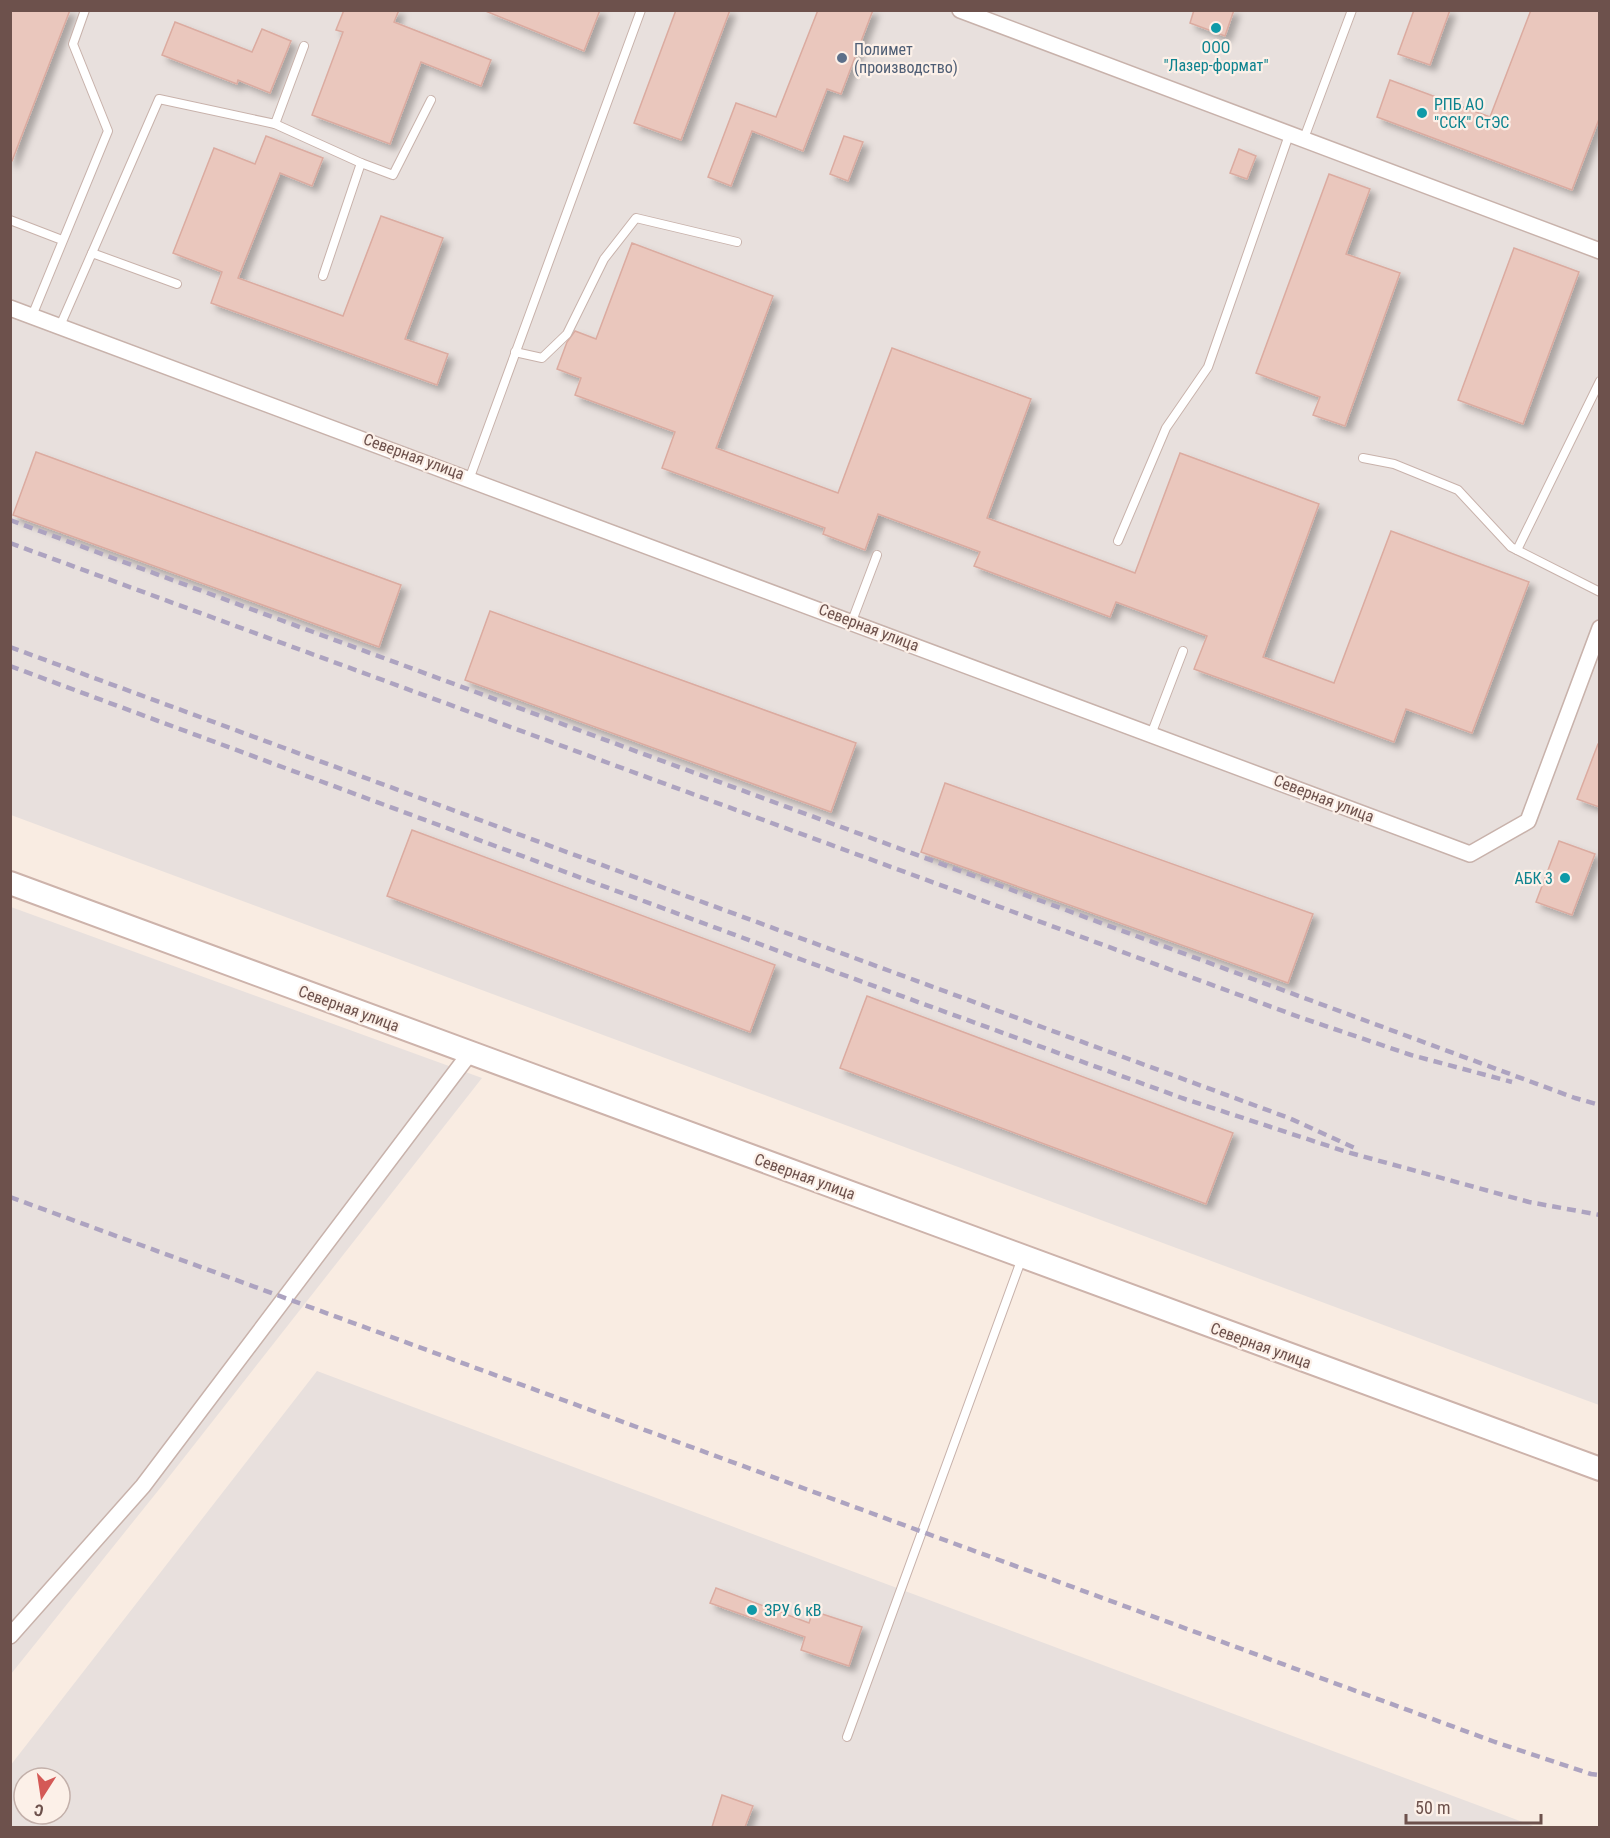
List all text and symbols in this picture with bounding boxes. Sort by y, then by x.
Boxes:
marker: ООО "Лазер-формат" [1209,21,1223,35]
place label: ООО "Лазер-формат" [1163,38,1269,75]
place label: Полимет (производство) [854,40,958,77]
marker: Полимет (производство) [835,51,849,65]
place label: РПБ АО "ССК" СтЭС [1434,95,1509,132]
marker: РПБ АО "ССК" СтЭС [1415,106,1429,120]
street label: Северная улица [361,429,467,484]
street label: Северная улица [816,600,922,655]
street label: Северная улица [1271,771,1377,826]
place label: АБК 3 [1514,869,1553,888]
marker: АБК 3 [1558,871,1572,885]
street label: Северная улица [296,981,402,1036]
street label: Северная улица [752,1149,858,1204]
street label: Северная улица [1208,1318,1314,1373]
place label: ЗРУ 6 кВ [764,1601,822,1620]
marker: ЗРУ 6 кВ [745,1603,759,1617]
north arrow [12,1766,72,1826]
scale bar [1406,1787,1541,1825]
text: 50 m [1415,1797,1450,1818]
text: С [33,1800,45,1820]

